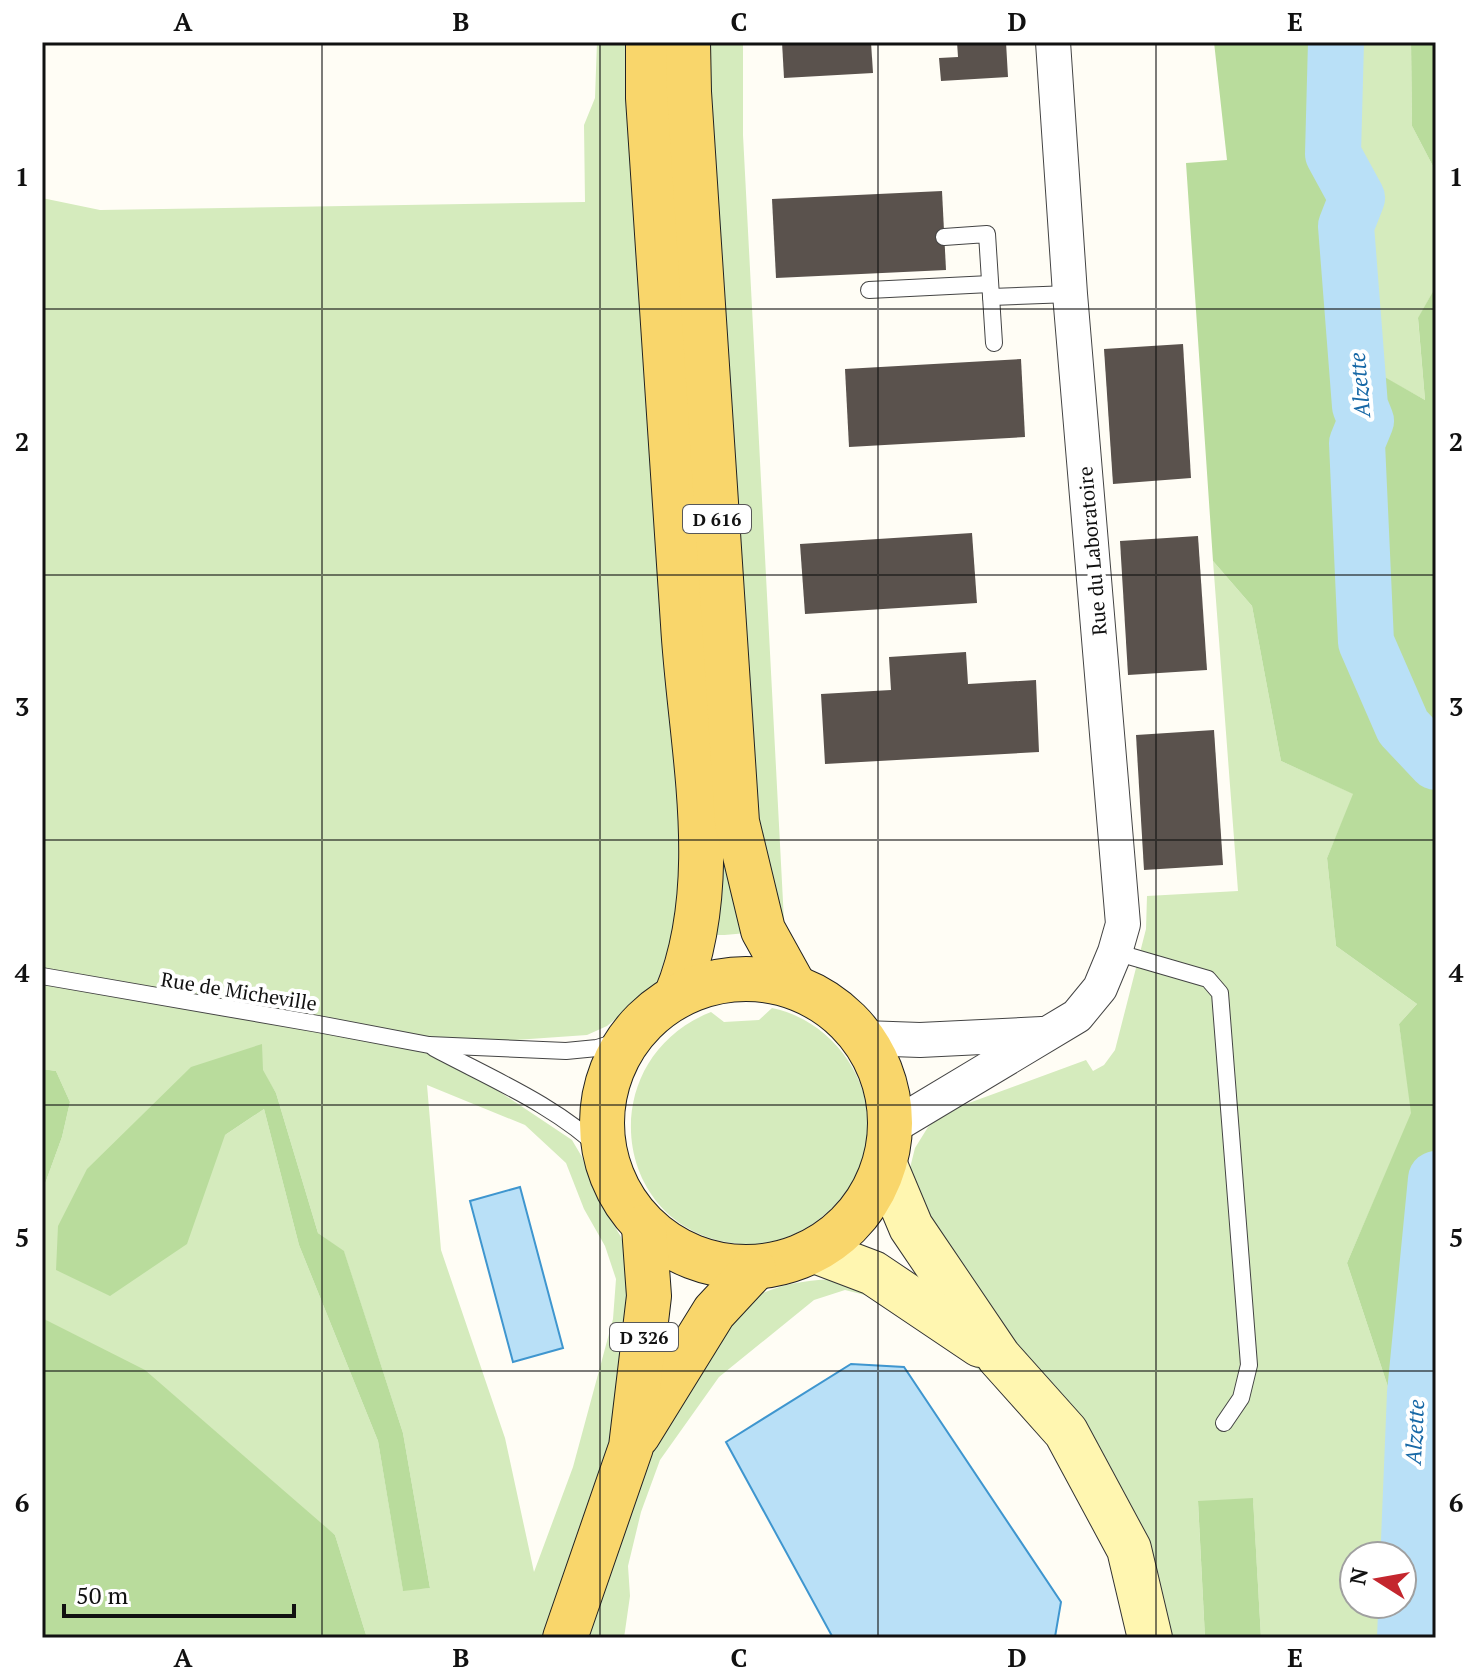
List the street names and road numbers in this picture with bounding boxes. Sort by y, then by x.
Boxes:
street label: Rue du Laboratoire [1071,465,1113,637]
road number: D 616 [683,505,751,533]
street label: Rue de Micheville [159,965,319,1017]
road number: D 326 [610,1323,678,1351]

